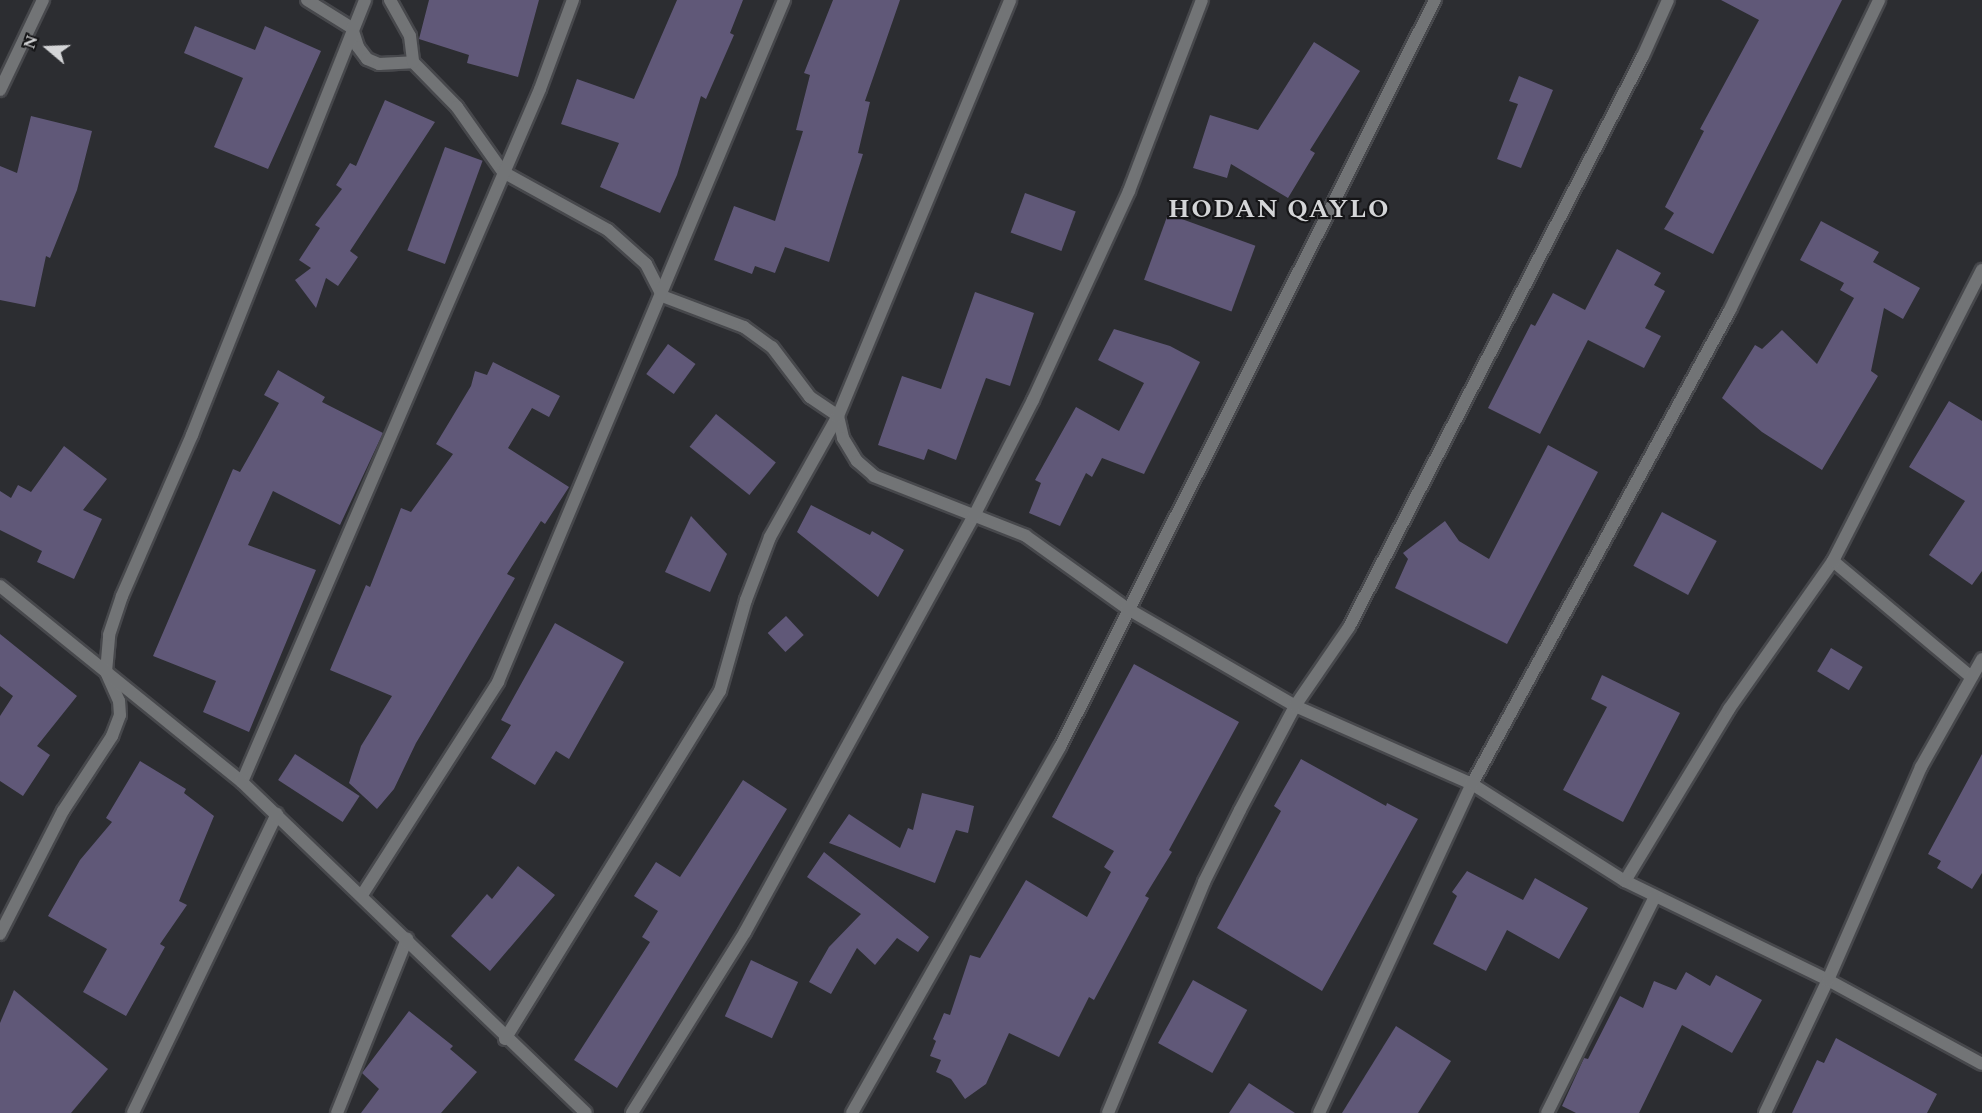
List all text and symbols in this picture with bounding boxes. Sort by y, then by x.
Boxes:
north arrow [18,18,78,78]
text: N [18,32,44,52]
district label: HODAN QAYLO [1168,194,1390,226]

